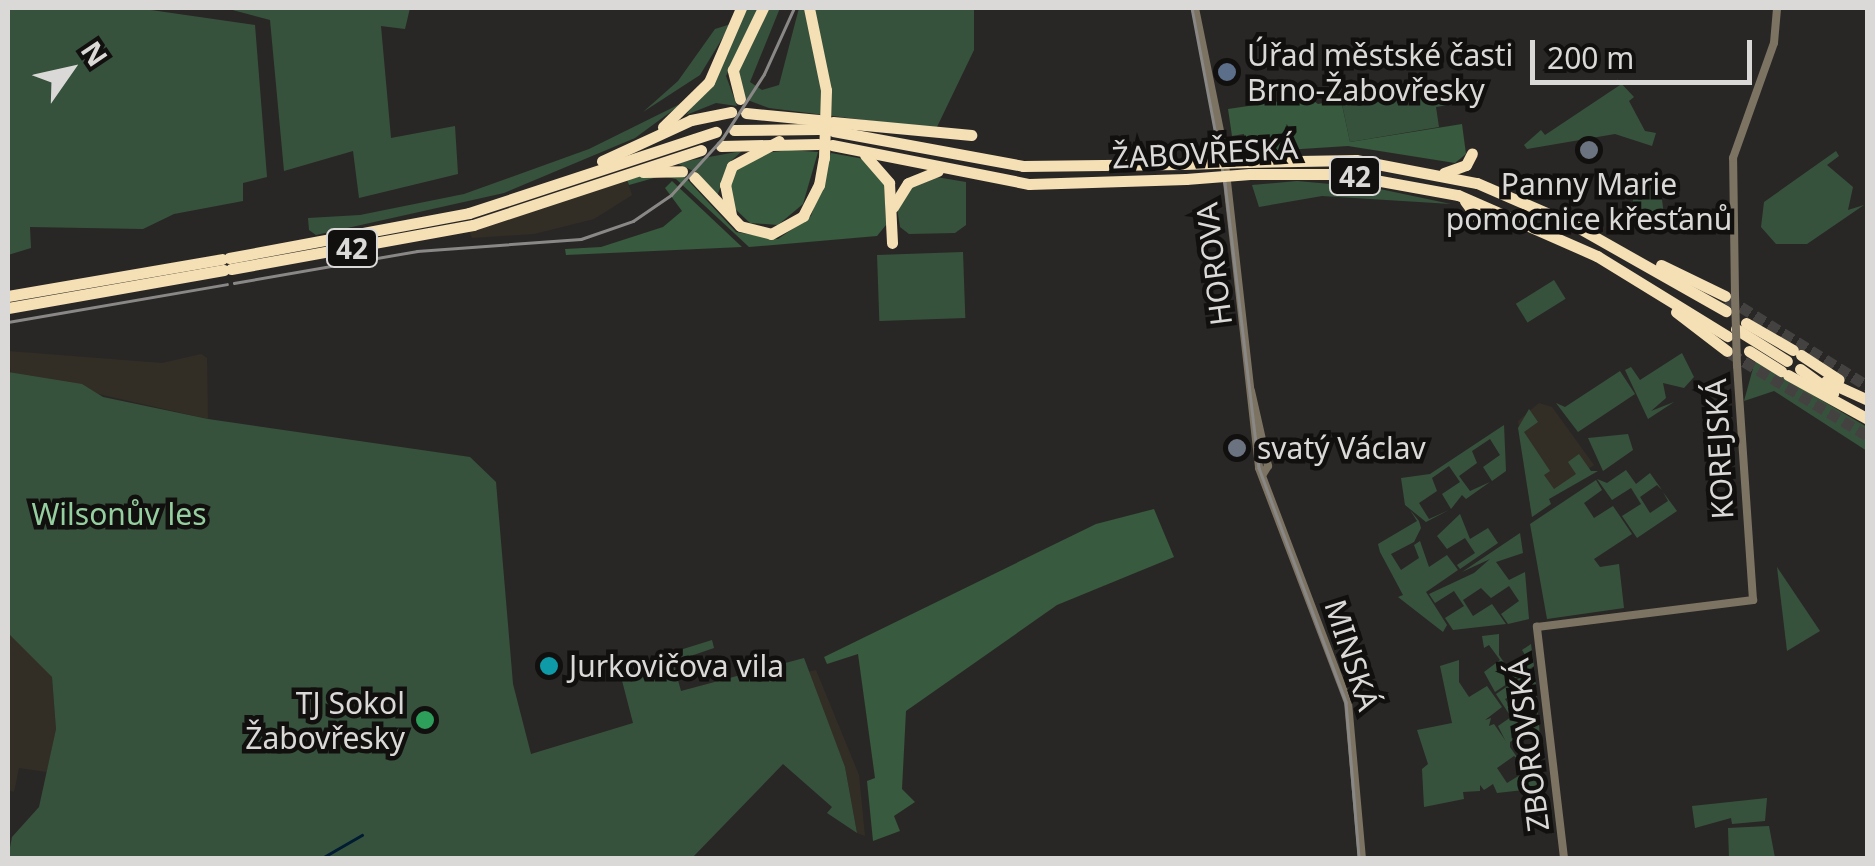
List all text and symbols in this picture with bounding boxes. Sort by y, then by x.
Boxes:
north arrow [20,20,120,120]
scale bar [1535,20,1758,82]
text: N [73,33,117,73]
place label: Úřad městské časti Brno-Žabovřesky [1247,37,1513,108]
text: 200 m [1547,37,1634,78]
marker: Úřad městské časti Brno-Žabovřesky [1216,61,1238,83]
street label: ŽABOVŘESKÁ [1111,130,1299,176]
marker: Panny Marie pomocnice křesťanů [1578,139,1600,161]
road number: 42 [1328,153,1382,199]
place label: Panny Marie pomocnice křesťanů [1446,166,1732,236]
street label: HOROVA [1189,201,1239,327]
road number: 42 [324,225,380,271]
street label: KOREJSKÁ [1697,378,1741,520]
place label: svatý Václav [1257,430,1426,466]
marker: svatý Václav [1226,437,1248,459]
park label: Wilsonův les [31,496,207,532]
street label: MINSKÁ [1317,595,1387,715]
place label: Jurkovičova vila [569,648,784,684]
marker: Jurkovičova vila [538,655,560,677]
street label: ZBOROVSKÁ [1500,656,1556,834]
place label: TJ Sokol Žabovřesky [245,685,405,756]
marker: TJ Sokol Žabovřesky [414,709,436,731]

